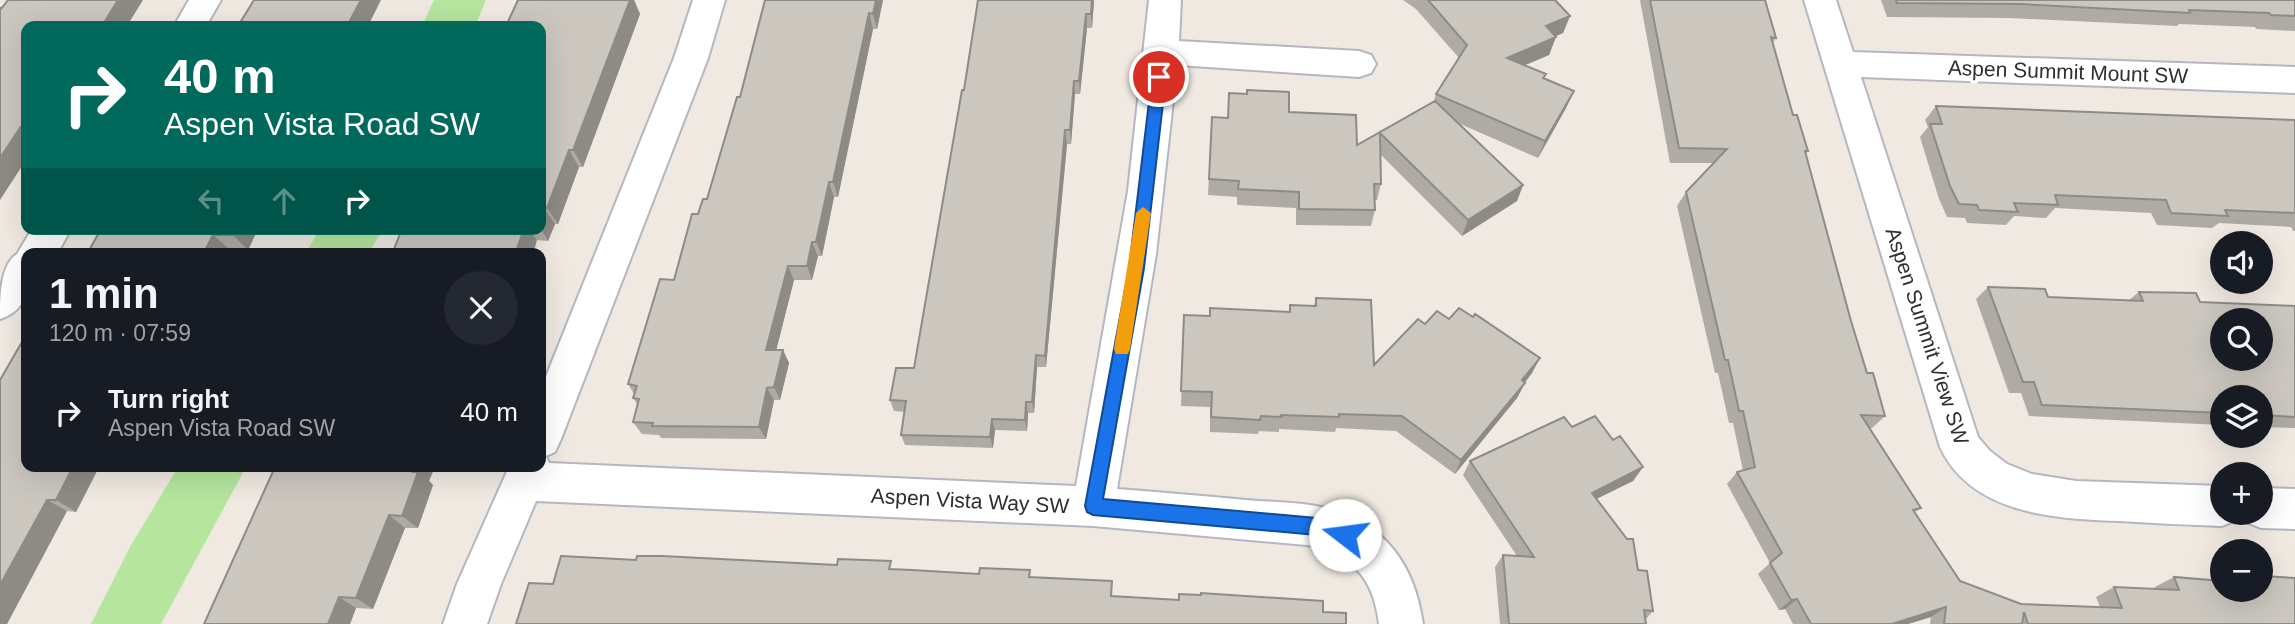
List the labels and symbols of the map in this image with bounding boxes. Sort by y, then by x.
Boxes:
pin [1129,47,1189,107]
street label: Aspen Summit Mount SW [1947,56,2189,87]
street label: Aspen Summit View SW [1881,224,1974,448]
street label: Aspen Vista Way SW [870,484,1070,517]
position arrow [1308,498,1382,572]

